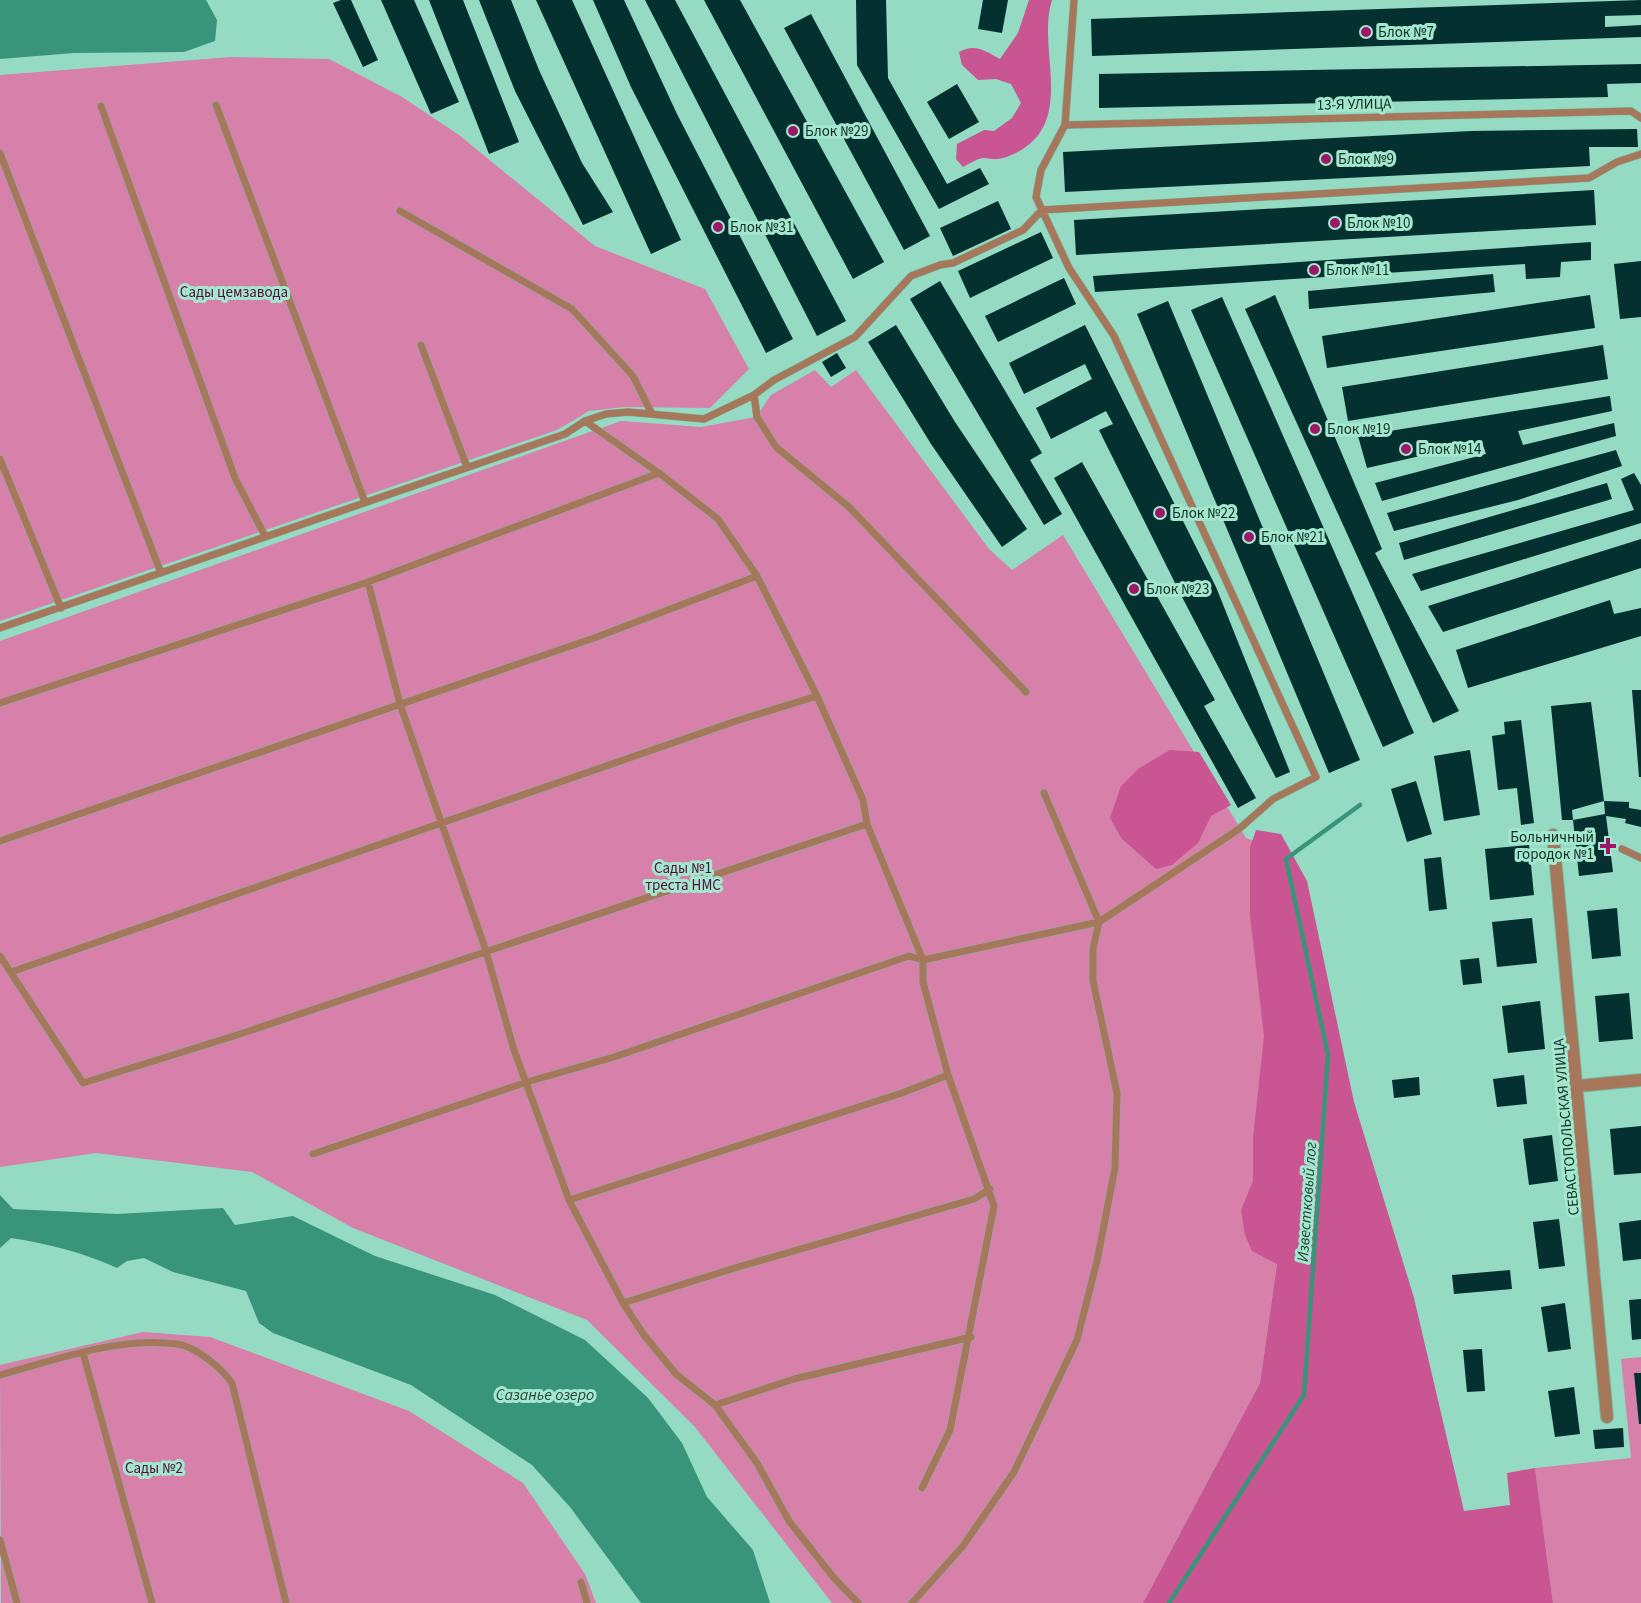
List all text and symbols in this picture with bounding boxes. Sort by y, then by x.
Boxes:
place label: Блок №7 [1378,22,1434,43]
marker: Блок №7 [1359,25,1373,39]
street label: 13-Я УЛИЦА [1316,93,1392,116]
place label: Блок №29 [805,121,869,142]
marker: Блок №29 [786,124,800,138]
place label: Блок №9 [1338,149,1394,170]
marker: Блок №9 [1319,152,1333,166]
place label: Блок №10 [1347,213,1411,234]
marker: Блок №10 [1328,216,1342,230]
place label: Блок №31 [730,217,794,238]
marker: Блок №31 [711,220,725,234]
place label: Блок №11 [1326,260,1390,281]
marker: Блок №11 [1307,263,1321,277]
park label: Сады цемзавода [180,282,288,303]
place label: Блок №19 [1327,419,1391,440]
marker: Блок №19 [1308,422,1322,436]
place label: Блок №14 [1418,439,1482,460]
marker: Блок №14 [1399,442,1413,456]
place label: Блок №22 [1172,503,1236,524]
marker: Блок №22 [1153,506,1167,520]
place label: Блок №21 [1261,527,1325,548]
marker: Блок №21 [1242,530,1256,544]
place label: Блок №23 [1146,579,1210,600]
marker: Блок №23 [1127,582,1141,596]
place label: Больничный городок №1 [1510,827,1594,865]
marker: Больничный городок №1 [1599,837,1617,855]
park label: Сады №1 треста НМС [645,858,721,896]
street label: СЕВАСТОПОЛЬСКАЯ УЛИЦА [1548,1037,1585,1216]
water label: Известковый лог [1292,1141,1322,1263]
water label: Сазанье озеро [496,1384,594,1406]
park label: Сады №2 [125,1458,183,1479]

